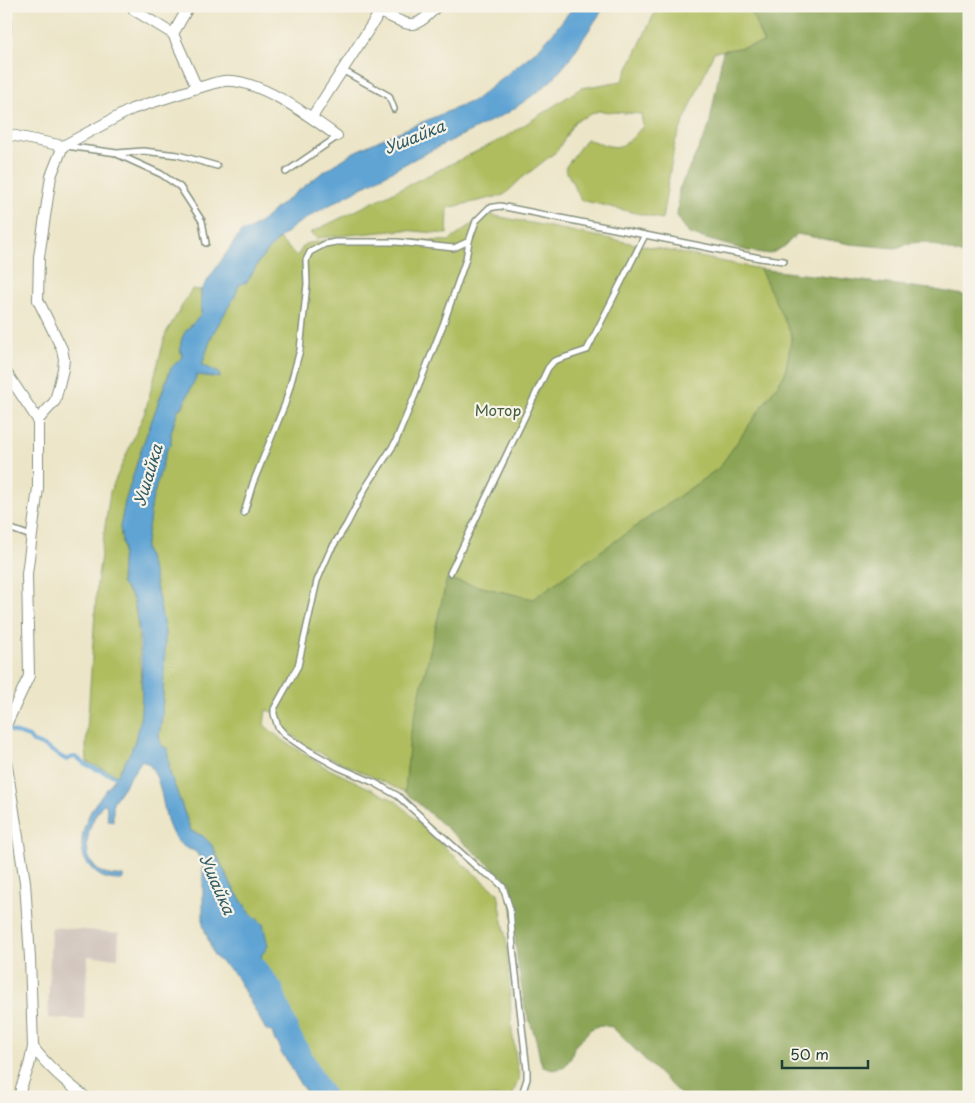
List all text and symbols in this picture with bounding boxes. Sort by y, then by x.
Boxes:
water label: Ушайка [380,113,449,159]
park label: Мотор [475,398,521,421]
water label: Ушайка [126,440,168,509]
water label: Ушайка [194,850,242,919]
scale bar [782,1038,869,1070]
text: 50 m [790,1042,829,1065]

